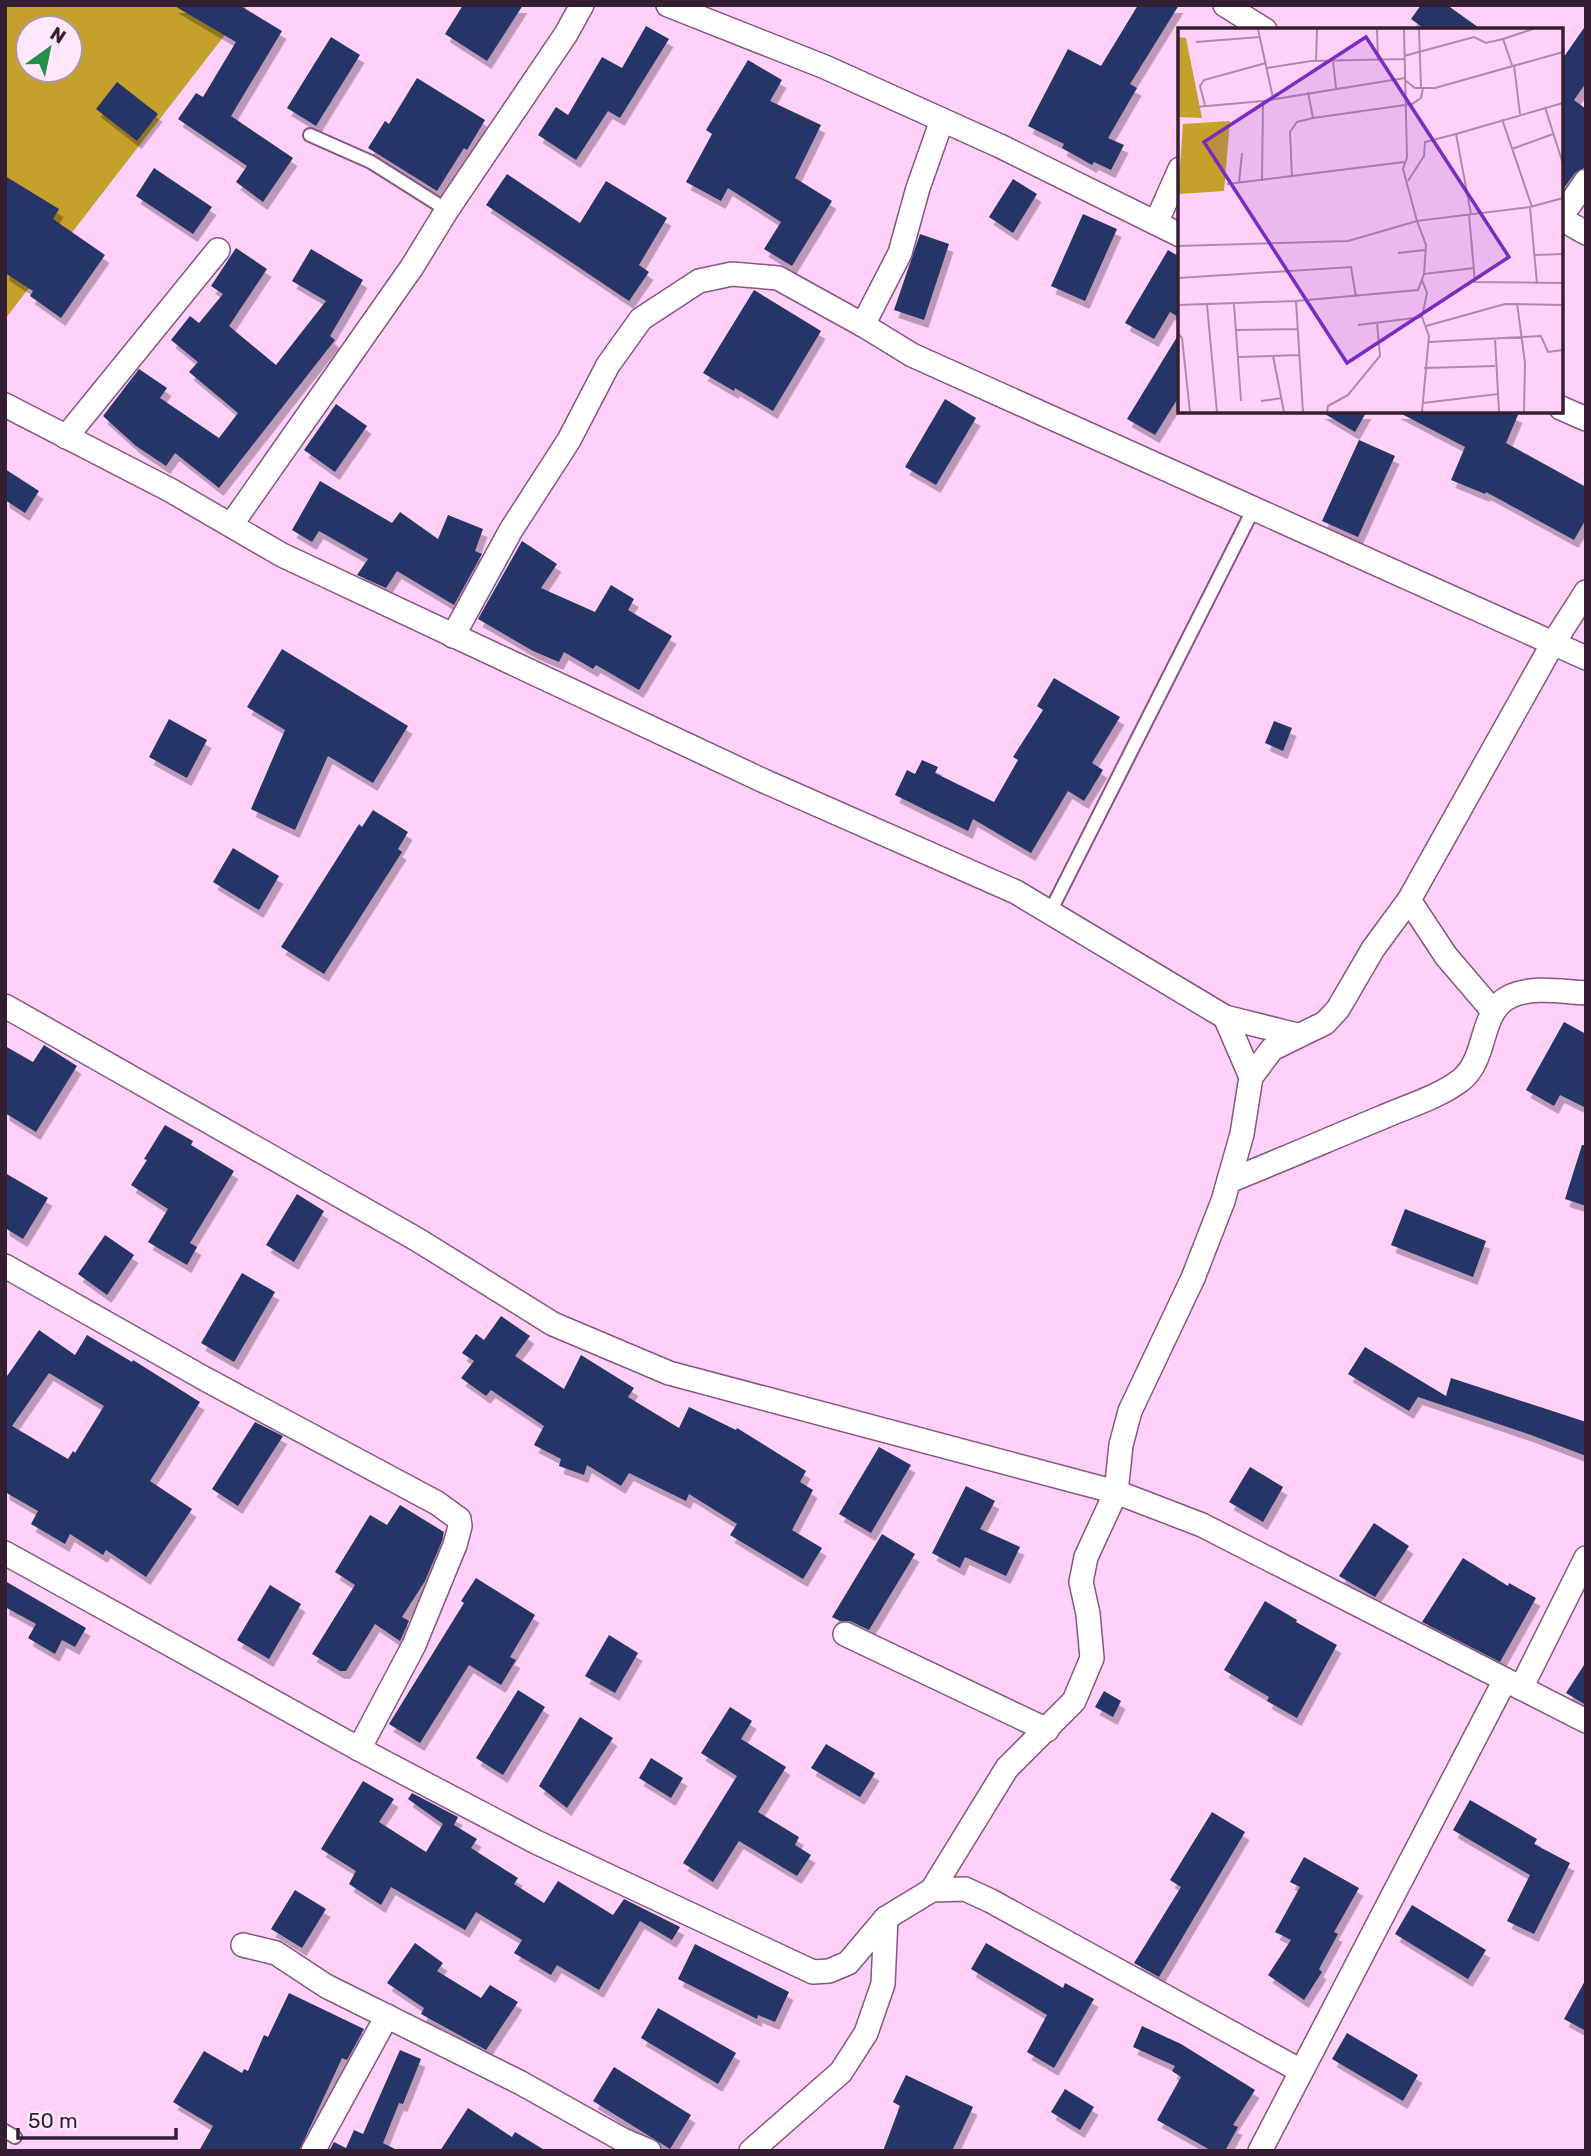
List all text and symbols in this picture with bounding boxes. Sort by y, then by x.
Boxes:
north arrow [14,14,84,84]
text: N [46,22,70,49]
inset map [1178,28,1563,413]
scale bar [18,2096,175,2140]
text: 50 m [28,2108,78,2133]

